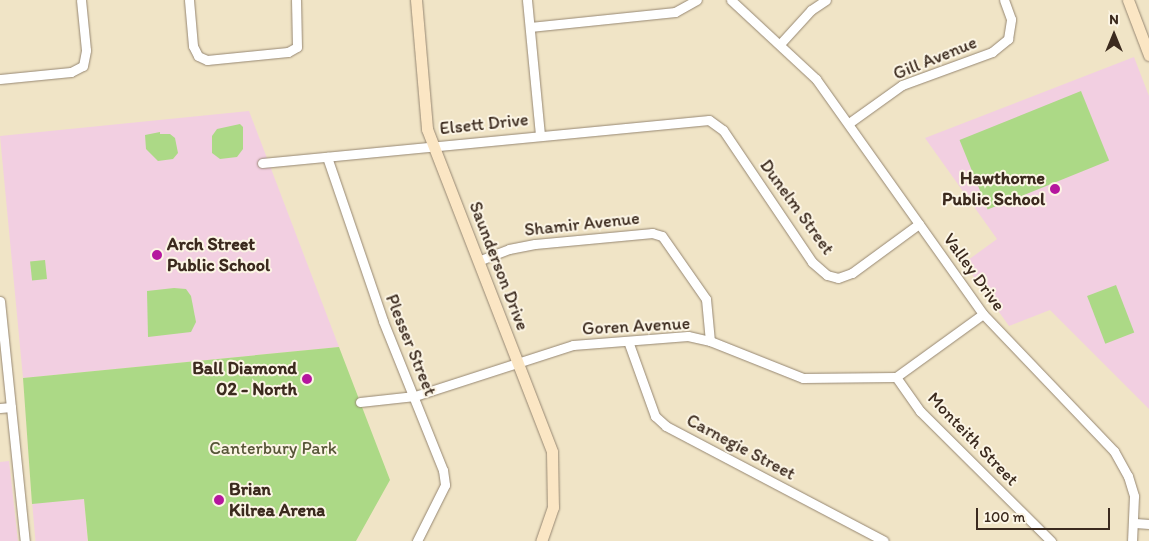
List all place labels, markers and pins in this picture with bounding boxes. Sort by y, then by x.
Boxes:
place label: Hawthorne Public School [942,168,1045,210]
marker: Hawthorne Public School [1049,183,1061,195]
place label: Arch Street Public School [167,234,270,276]
marker: Arch Street Public School [151,249,163,261]
place label: Ball Diamond 02 - North [193,358,297,400]
marker: Ball Diamond 02 - North [301,373,313,385]
place label: Brian Kilrea Arena [229,479,325,522]
marker: Brian Kilrea Arena [213,494,225,506]

